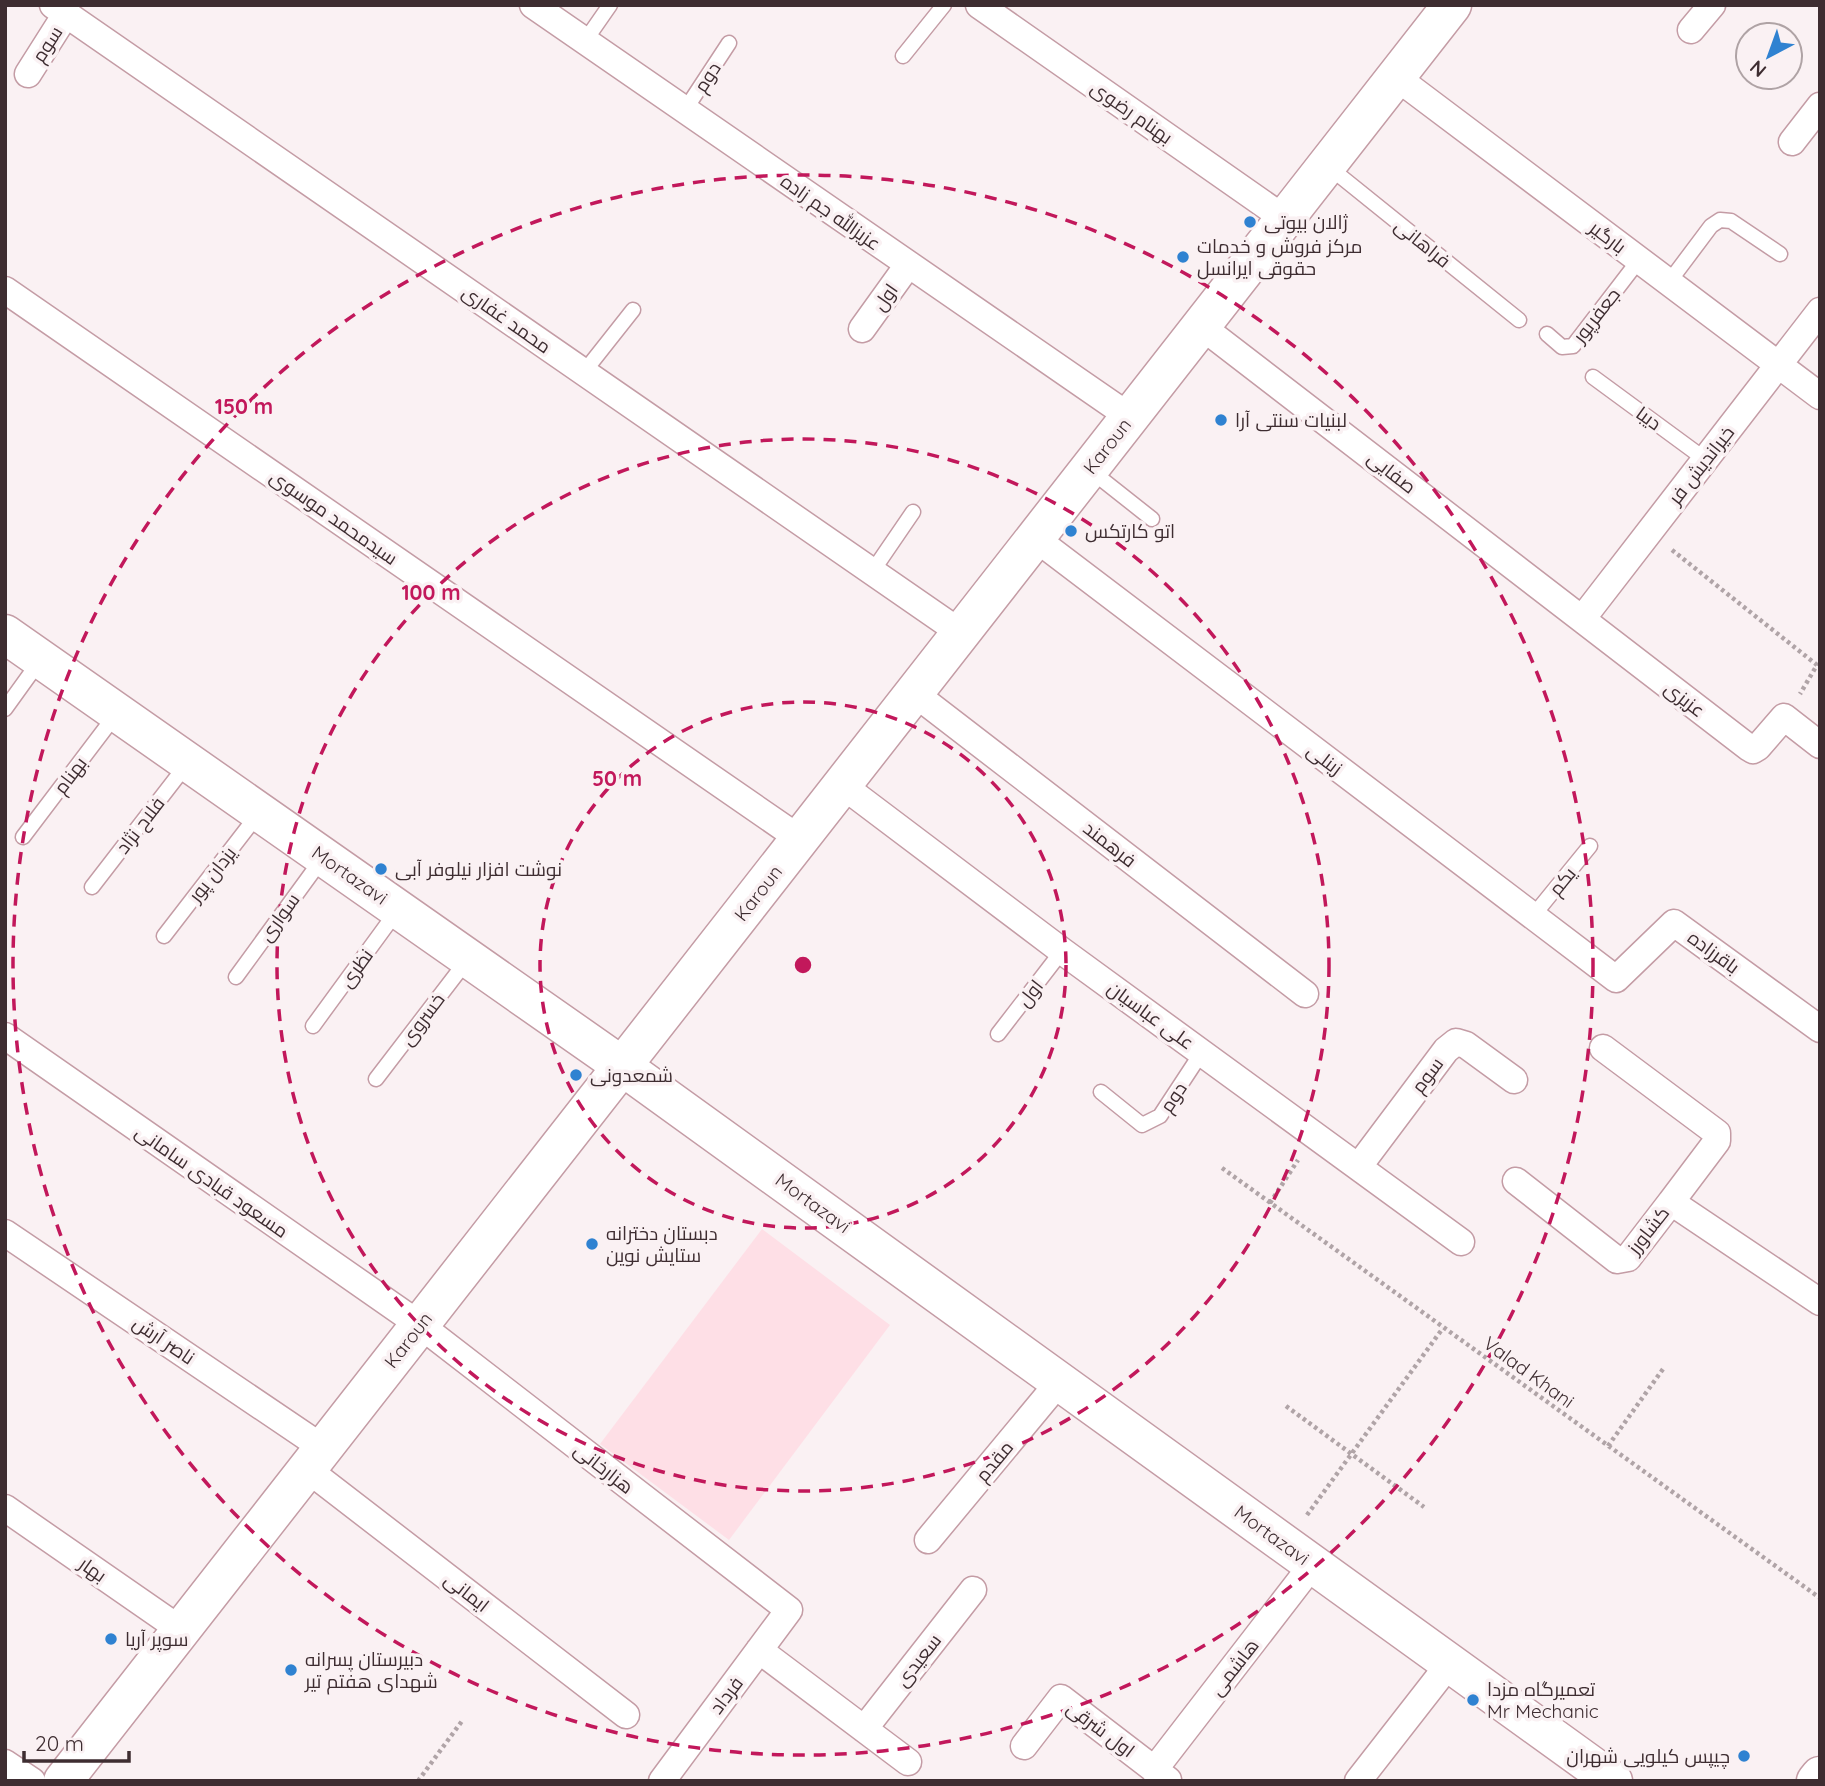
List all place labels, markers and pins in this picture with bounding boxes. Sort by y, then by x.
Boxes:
place label: ژالان بیوتی [1264,210,1348,234]
marker: ژالان بیوتی [1242,214,1258,230]
place label: مرکز فروش و خدمات حقوقی ایرانسل [1197,234,1363,280]
marker: مرکز فروش و خدمات حقوقی ایرانسل [1175,249,1191,265]
place label: لبنیات سنتی آرا [1235,408,1347,432]
marker: لبنیات سنتی آرا [1213,412,1229,428]
place label: اتو کارتکس [1085,519,1175,543]
marker: اتو کارتکس [1063,523,1079,539]
place label: نوشت افزار نیلوفر آبی [395,857,562,881]
marker: نوشت افزار نیلوفر آبی [373,861,389,877]
centre of rings [791,953,815,977]
place label: شمعدونی [590,1063,673,1087]
marker: شمعدونی [568,1067,584,1083]
place label: دبستان دخترانه ستایش نوین [606,1221,718,1267]
marker: دبستان دخترانه ستایش نوین [584,1236,600,1252]
place label: سوپر آریا [125,1627,188,1652]
marker: سوپر آریا [103,1631,119,1647]
place label: دبیرستان پسرانه شهدای هفتم تیر [304,1647,438,1695]
marker: دبیرستان پسرانه شهدای هفتم تیر [283,1662,299,1678]
place label: تعمیرگاه مزدا Mr Mechanic [1487,1677,1599,1723]
marker: تعمیرگاه مزدا Mr Mechanic [1465,1692,1481,1708]
place label: چیپس کیلویی شهران [1566,1744,1730,1769]
marker: چیپس کیلویی شهران [1736,1748,1752,1764]

